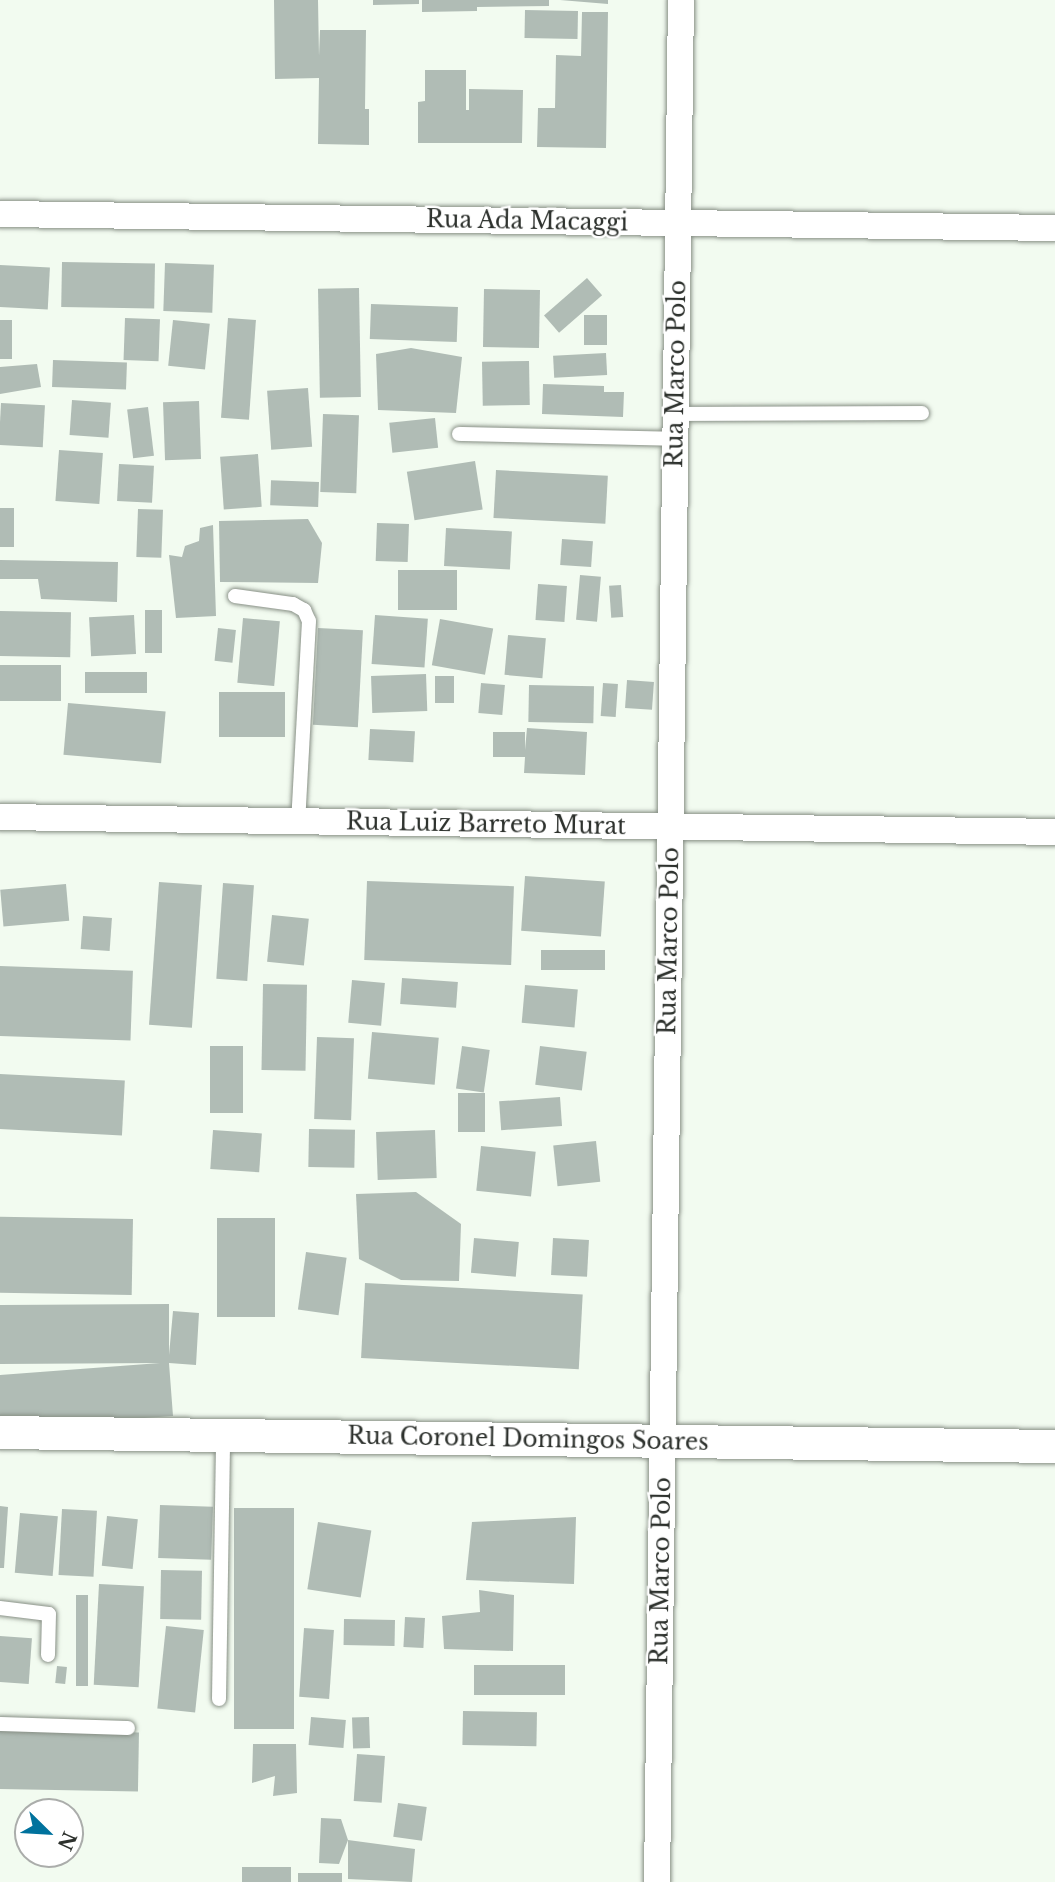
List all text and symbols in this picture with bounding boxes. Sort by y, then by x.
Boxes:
street label: Rua Ada Macaggi [425,205,629,237]
street label: Rua Marco Polo [661,280,691,468]
street label: Rua Luiz Barreto Murat [346,808,626,840]
street label: Rua Marco Polo [654,847,684,1035]
street label: Rua Coronel Domingos Soares [347,1422,709,1456]
street label: Rua Marco Polo [646,1477,676,1665]
north arrow [14,1798,84,1868]
text: N [53,1828,81,1854]

